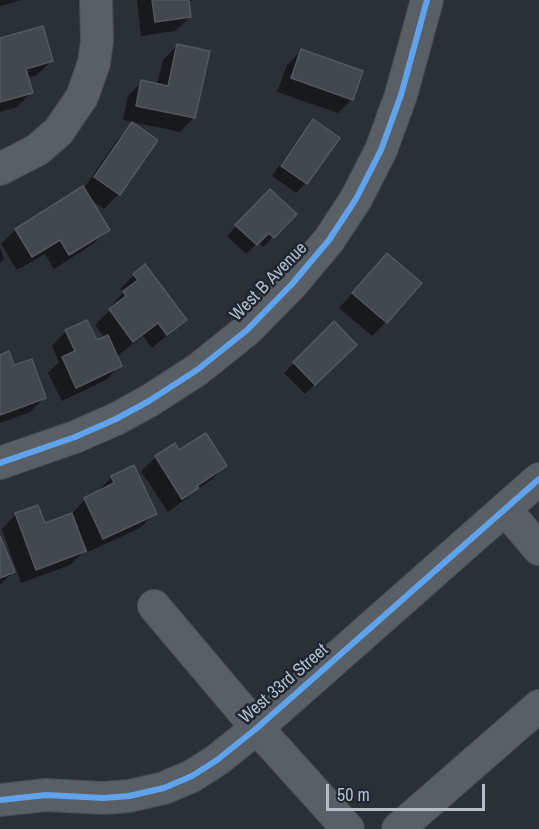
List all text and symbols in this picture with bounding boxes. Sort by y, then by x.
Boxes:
street label: West B Avenue [226,238,312,326]
street label: West 33rd Street [235,640,333,728]
scale bar [329,772,488,810]
text: 50 m [337,782,370,807]

